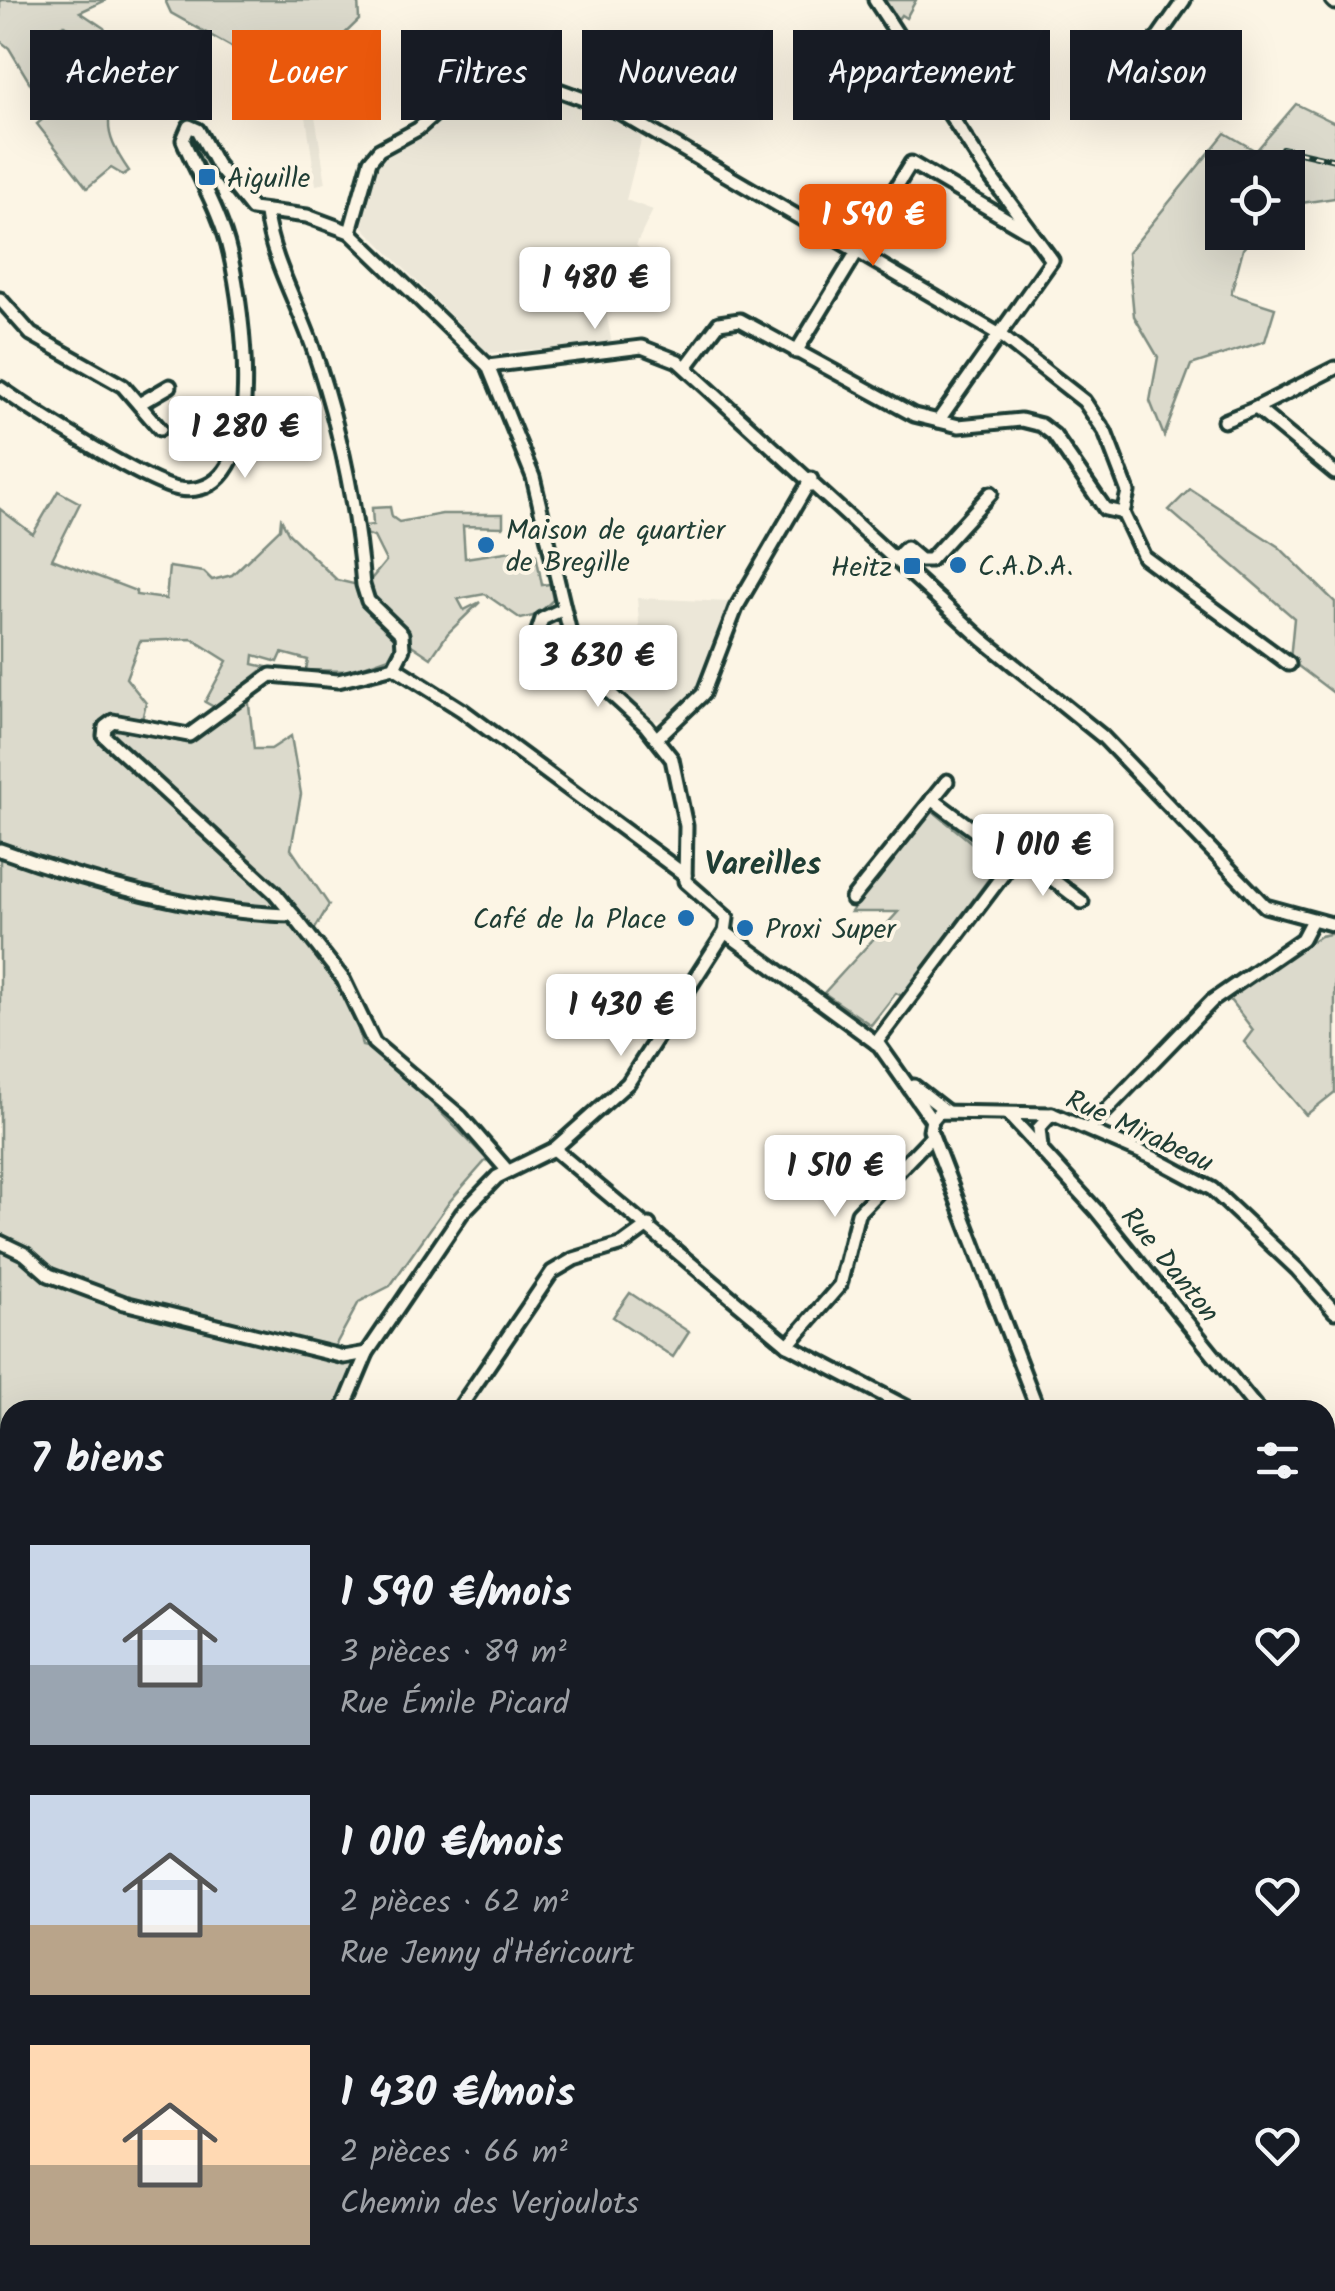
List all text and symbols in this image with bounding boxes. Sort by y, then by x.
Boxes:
chip: Acheter [30,30,212,120]
chip: Louer [232,30,381,120]
chip: Filtres [401,30,562,120]
chip: Nouveau [582,30,773,120]
chip: Appartement [793,30,1050,120]
chip: Maison [1070,30,1242,120]
map controls [1205,150,1305,250]
button: locate [1205,150,1305,250]
place label: Aiguille [227,157,311,202]
marker: Aiguille [196,166,218,188]
pin: 1 590 € [781,184,965,269]
text: 1 590 € [821,191,925,242]
pin: 1 480 € [503,247,687,332]
text: 1 480 € [541,254,649,305]
pin: 1 280 € [153,396,337,481]
text: 1 280 € [191,403,299,454]
place label: Maison de quartier de Bregille [506,509,727,586]
marker: Maison de quartier de Bregille [475,534,497,556]
place label: C.A.D.A. [978,545,1073,590]
place label: Heitz [831,546,892,591]
marker: C.A.D.A. [947,554,969,576]
marker: Heitz [901,555,923,577]
pin: 3 630 € [506,625,690,710]
text: 3 630 € [541,632,655,683]
pin: 1 010 € [951,814,1135,899]
text: 1 010 € [994,821,1092,872]
district label: Vareilles [705,840,821,891]
place label: Café de la Place [473,898,666,943]
marker: Café de la Place [675,907,697,929]
place label: Proxi Super [765,908,897,953]
marker: Proxi Super [734,917,756,939]
pin: 1 430 € [529,974,713,1059]
text: 1 430 € [568,981,674,1032]
street label: Rue Mirabeau [1058,1078,1220,1186]
pin: 1 510 € [743,1135,927,1220]
text: 1 510 € [787,1142,883,1193]
street label: Rue Danton [1108,1198,1230,1333]
text: 7 biens [30,1427,164,1494]
icon: filters [1250,1433,1305,1488]
text: 1 590 €/mois [340,1561,572,1628]
icon: home [110,1585,230,1705]
icon: heart [1250,1618,1305,1673]
text: 3 pièces · 89 m² [340,1628,567,1679]
text: Rue Émile Picard [340,1679,569,1730]
text: 1 010 €/mois [340,1811,563,1878]
icon: home [110,1835,230,1955]
icon: heart [1250,1868,1305,1923]
text: 2 pièces · 62 m² [340,1878,568,1929]
text: Rue Jenny d'Héricourt [340,1929,634,1980]
text: 1 430 €/mois [340,2061,575,2128]
icon: home [110,2085,230,2205]
icon: heart [1250,2118,1305,2173]
text: 2 pièces · 66 m² [340,2128,568,2179]
text: Chemin des Verjoulots [340,2179,639,2230]

